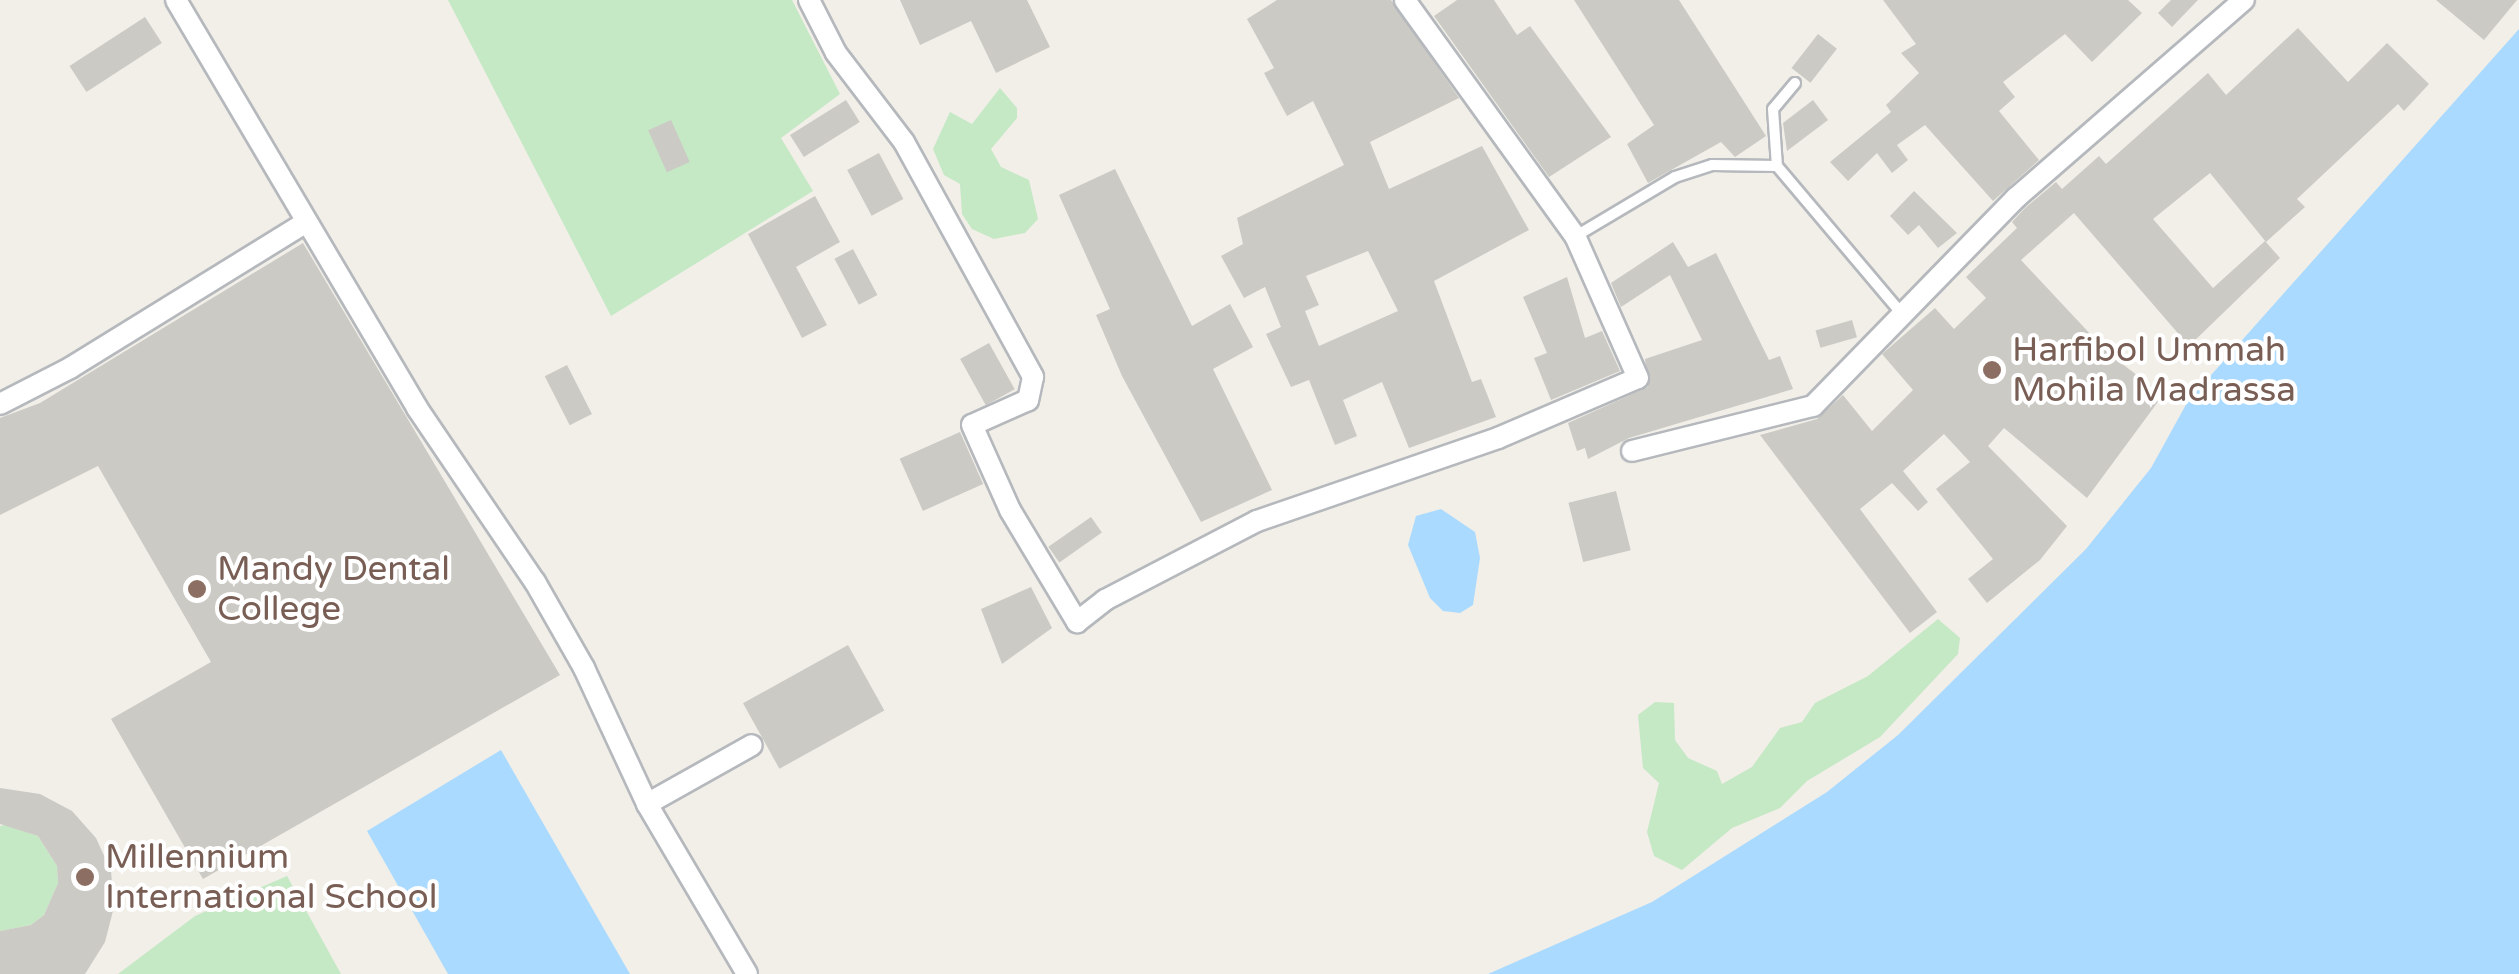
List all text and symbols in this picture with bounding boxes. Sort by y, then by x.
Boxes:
place label: Harfibol Ummah Mohila Madrassa [2012,329,2296,411]
marker: Harfibol Ummah Mohila Madrassa [1981,359,2003,381]
place label: Mandy Dental College [217,548,450,630]
marker: Mandy Dental College [186,578,208,600]
place label: Millennium International School [105,836,437,918]
marker: Millennium International School [74,866,96,888]

